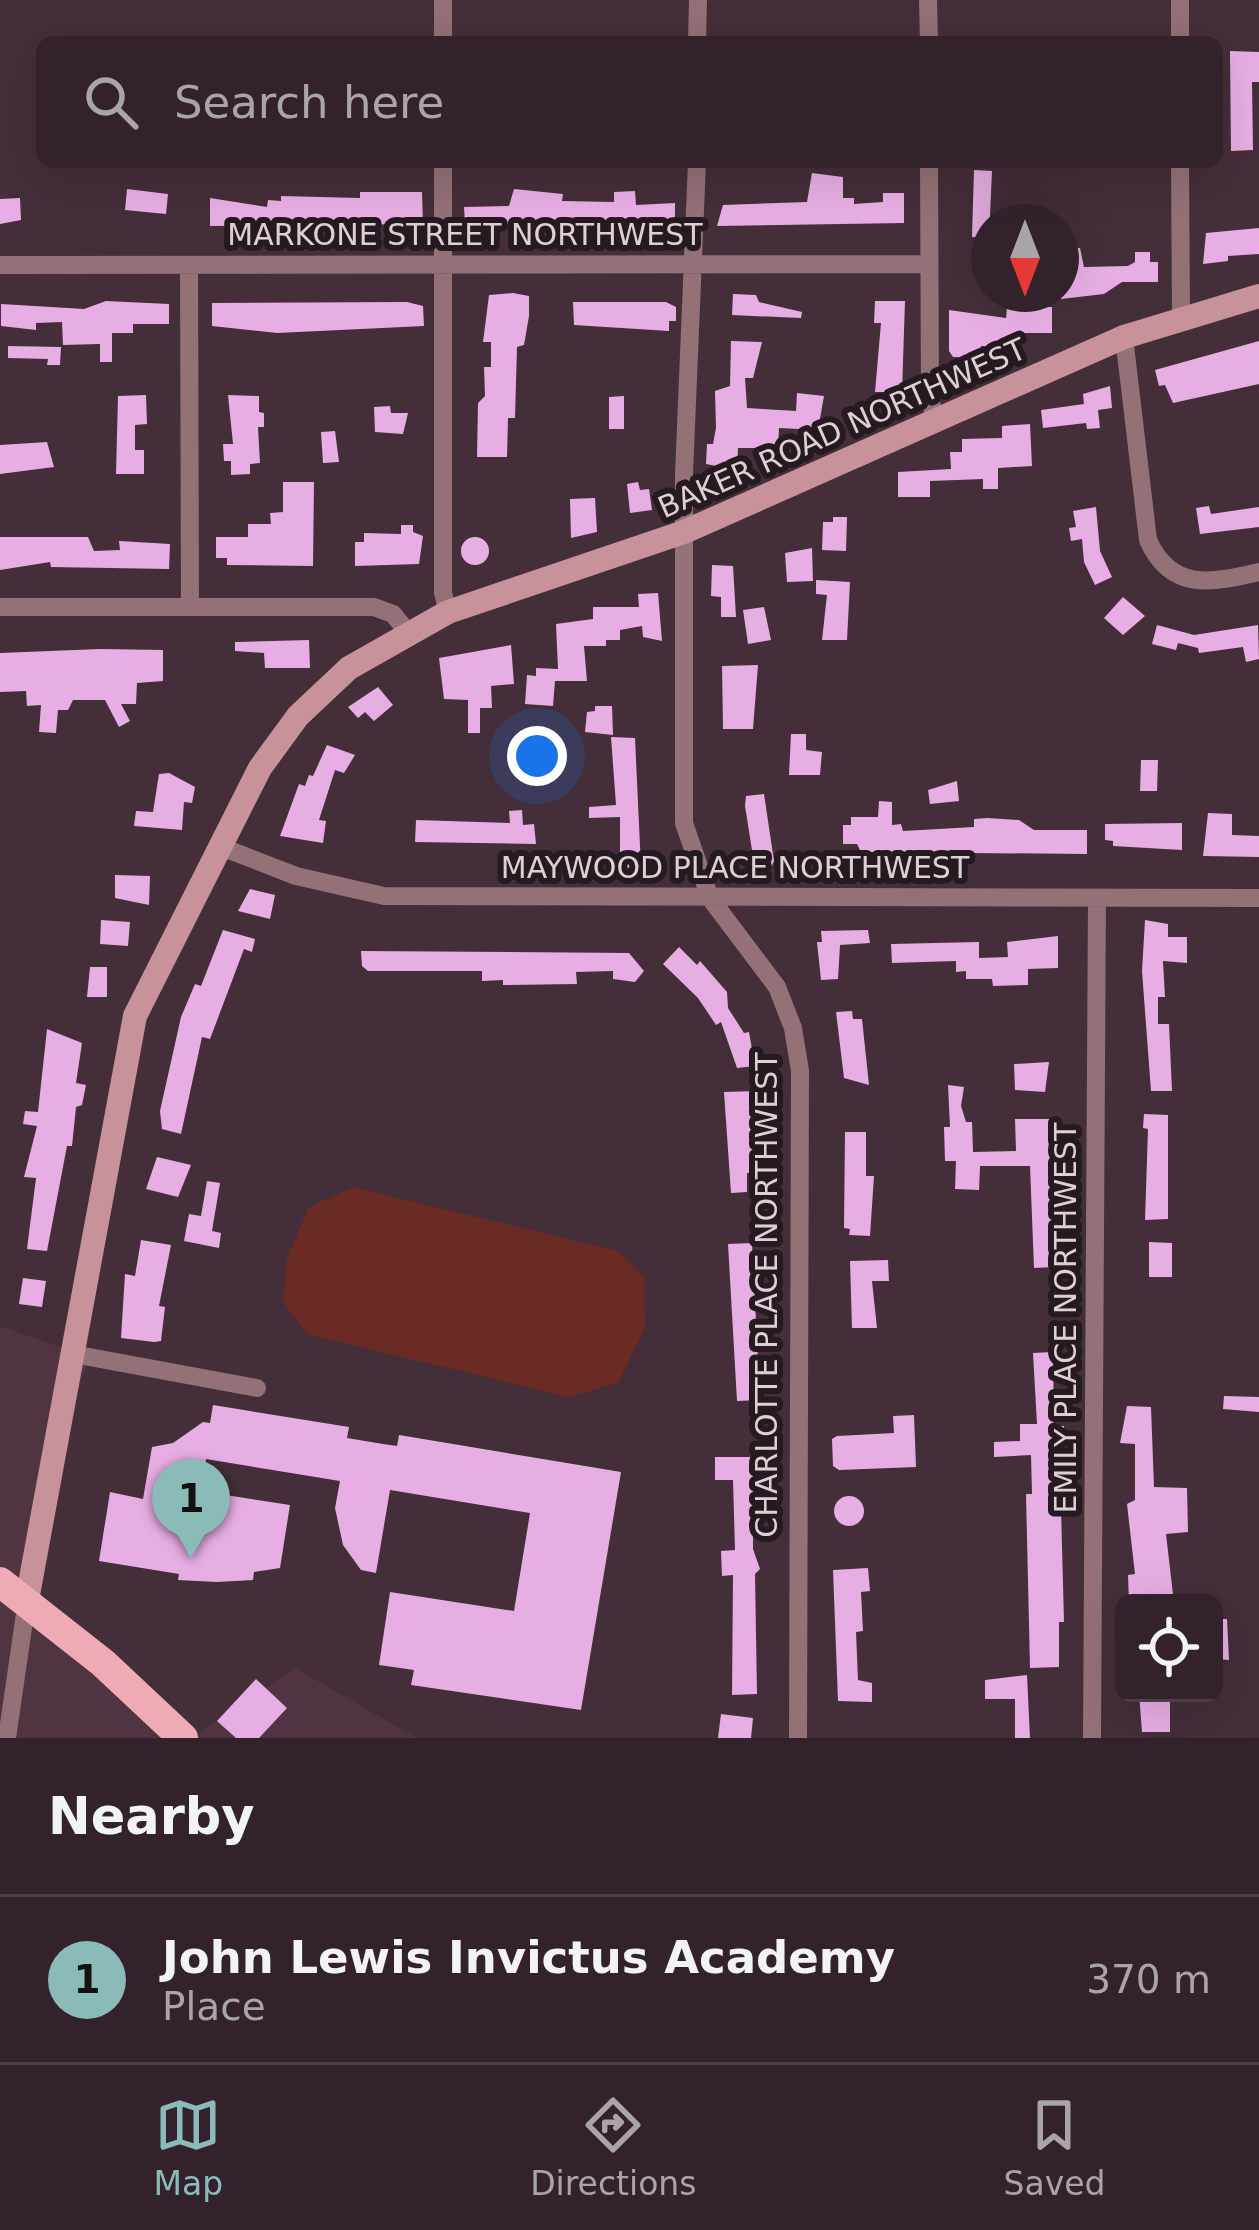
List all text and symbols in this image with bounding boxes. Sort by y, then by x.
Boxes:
search box [36,36,1223,168]
icon: search [78,69,144,135]
text: Search here [174,76,444,129]
north arrow [971,204,1079,312]
street label: MARKONE STREET NORTHWEST [227,217,703,252]
street label: BAKER ROAD NORTHWEST [653,331,1032,525]
your location [507,726,567,786]
street label: MAYWOOD PLACE NORTHWEST [501,850,970,885]
street label: CHARLOTTE PLACE NORTHWEST [749,1052,784,1538]
street label: EMILY PLACE NORTHWEST [1048,1122,1083,1513]
pin: 1 [152,1459,230,1558]
map controls [1115,1594,1223,1702]
button: locate [1115,1594,1223,1702]
text: Nearby [48,1787,255,1846]
text: John Lewis Invictus Academy [162,1931,895,1984]
text: 1 [73,1957,101,2002]
text: 370 m [1086,1957,1211,2002]
text: Place [162,1984,266,2029]
tab: Map [154,2092,223,2203]
tab: Directions [530,2092,696,2203]
tab: Saved [1004,2092,1105,2203]

